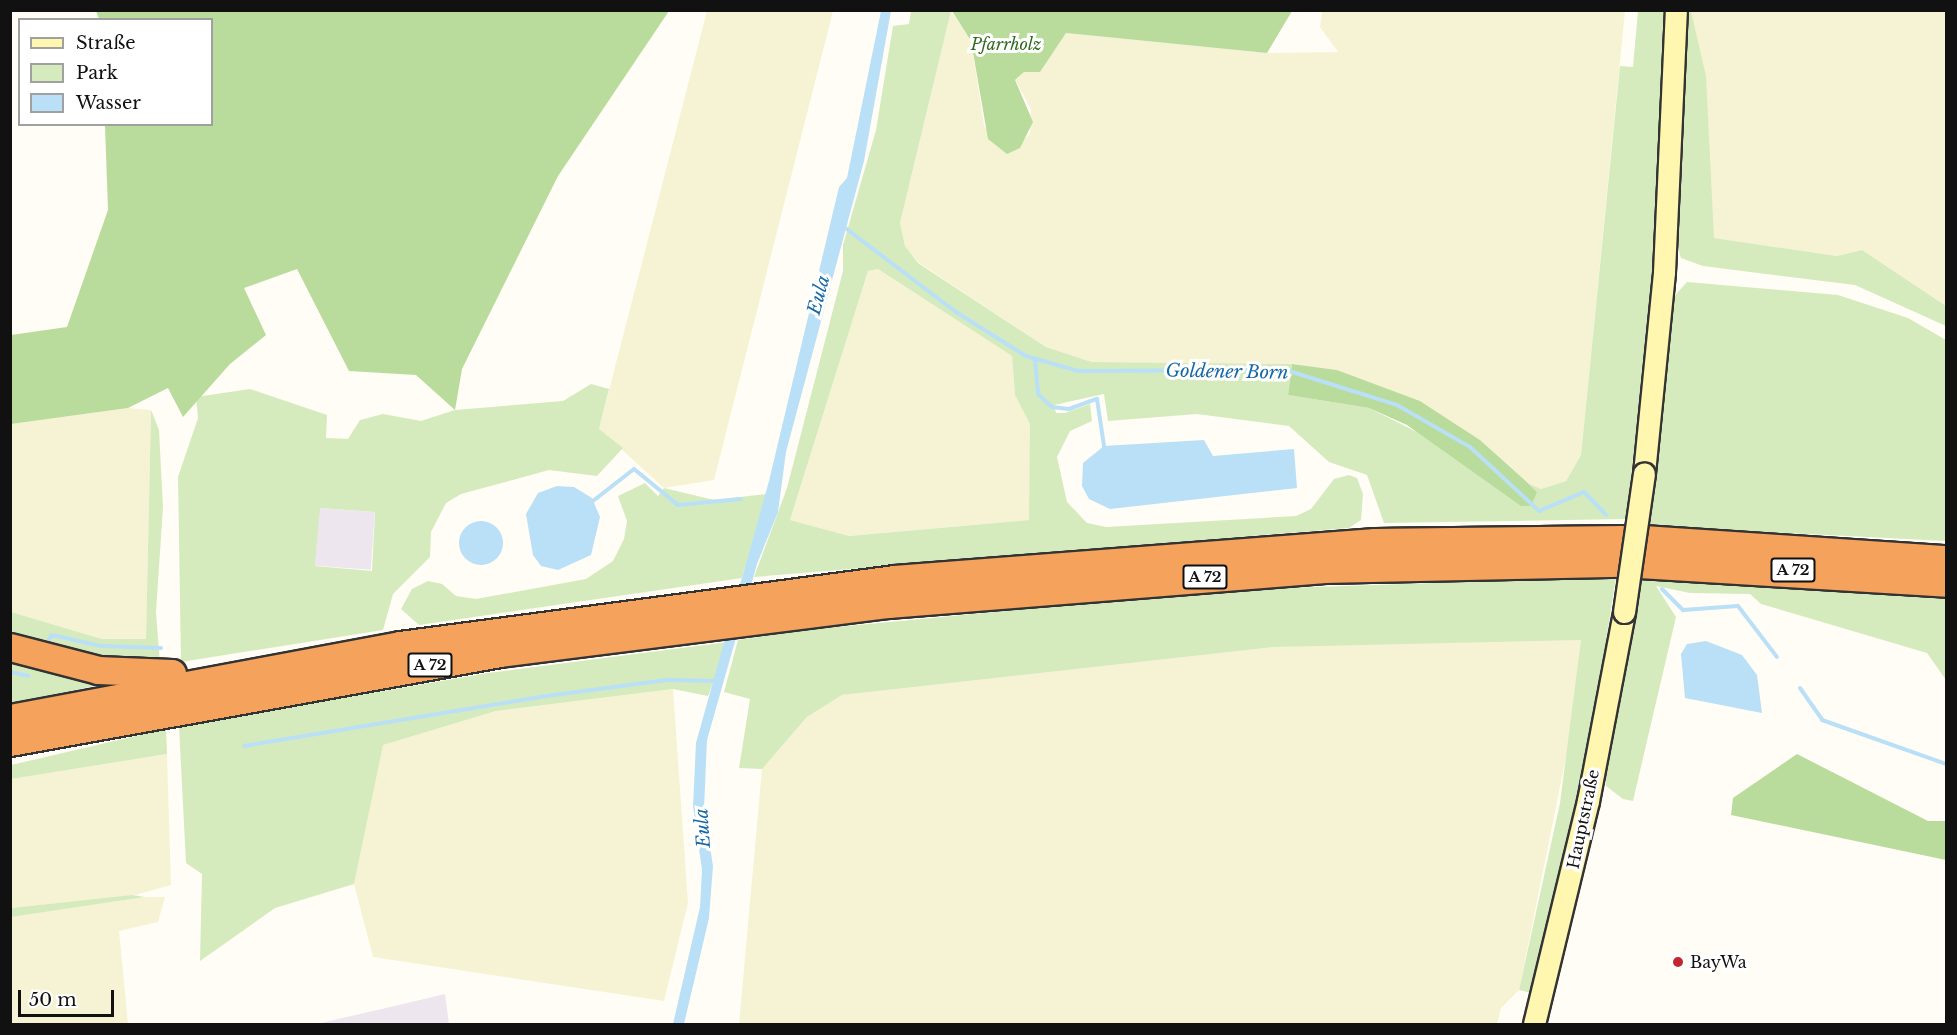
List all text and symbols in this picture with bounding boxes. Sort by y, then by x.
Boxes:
legend [18,18,213,126]
text: Straße [76,32,136,54]
park label: Pfarrholz [971,34,1041,54]
text: Park [76,62,118,84]
text: Wasser [76,92,141,114]
water label: Eula [803,273,835,317]
water label: Goldener Born [1165,360,1289,384]
road number: A 72 [1769,558,1817,582]
road number: A 72 [1181,565,1229,589]
road number: A 72 [406,653,454,677]
street label: Hauptstraße [1563,768,1603,870]
water label: Eula [691,807,715,849]
place label: BayWa [1690,952,1747,972]
marker: BayWa [1671,955,1685,969]
scale bar [21,978,117,1016]
text: 50 m [29,989,77,1011]

